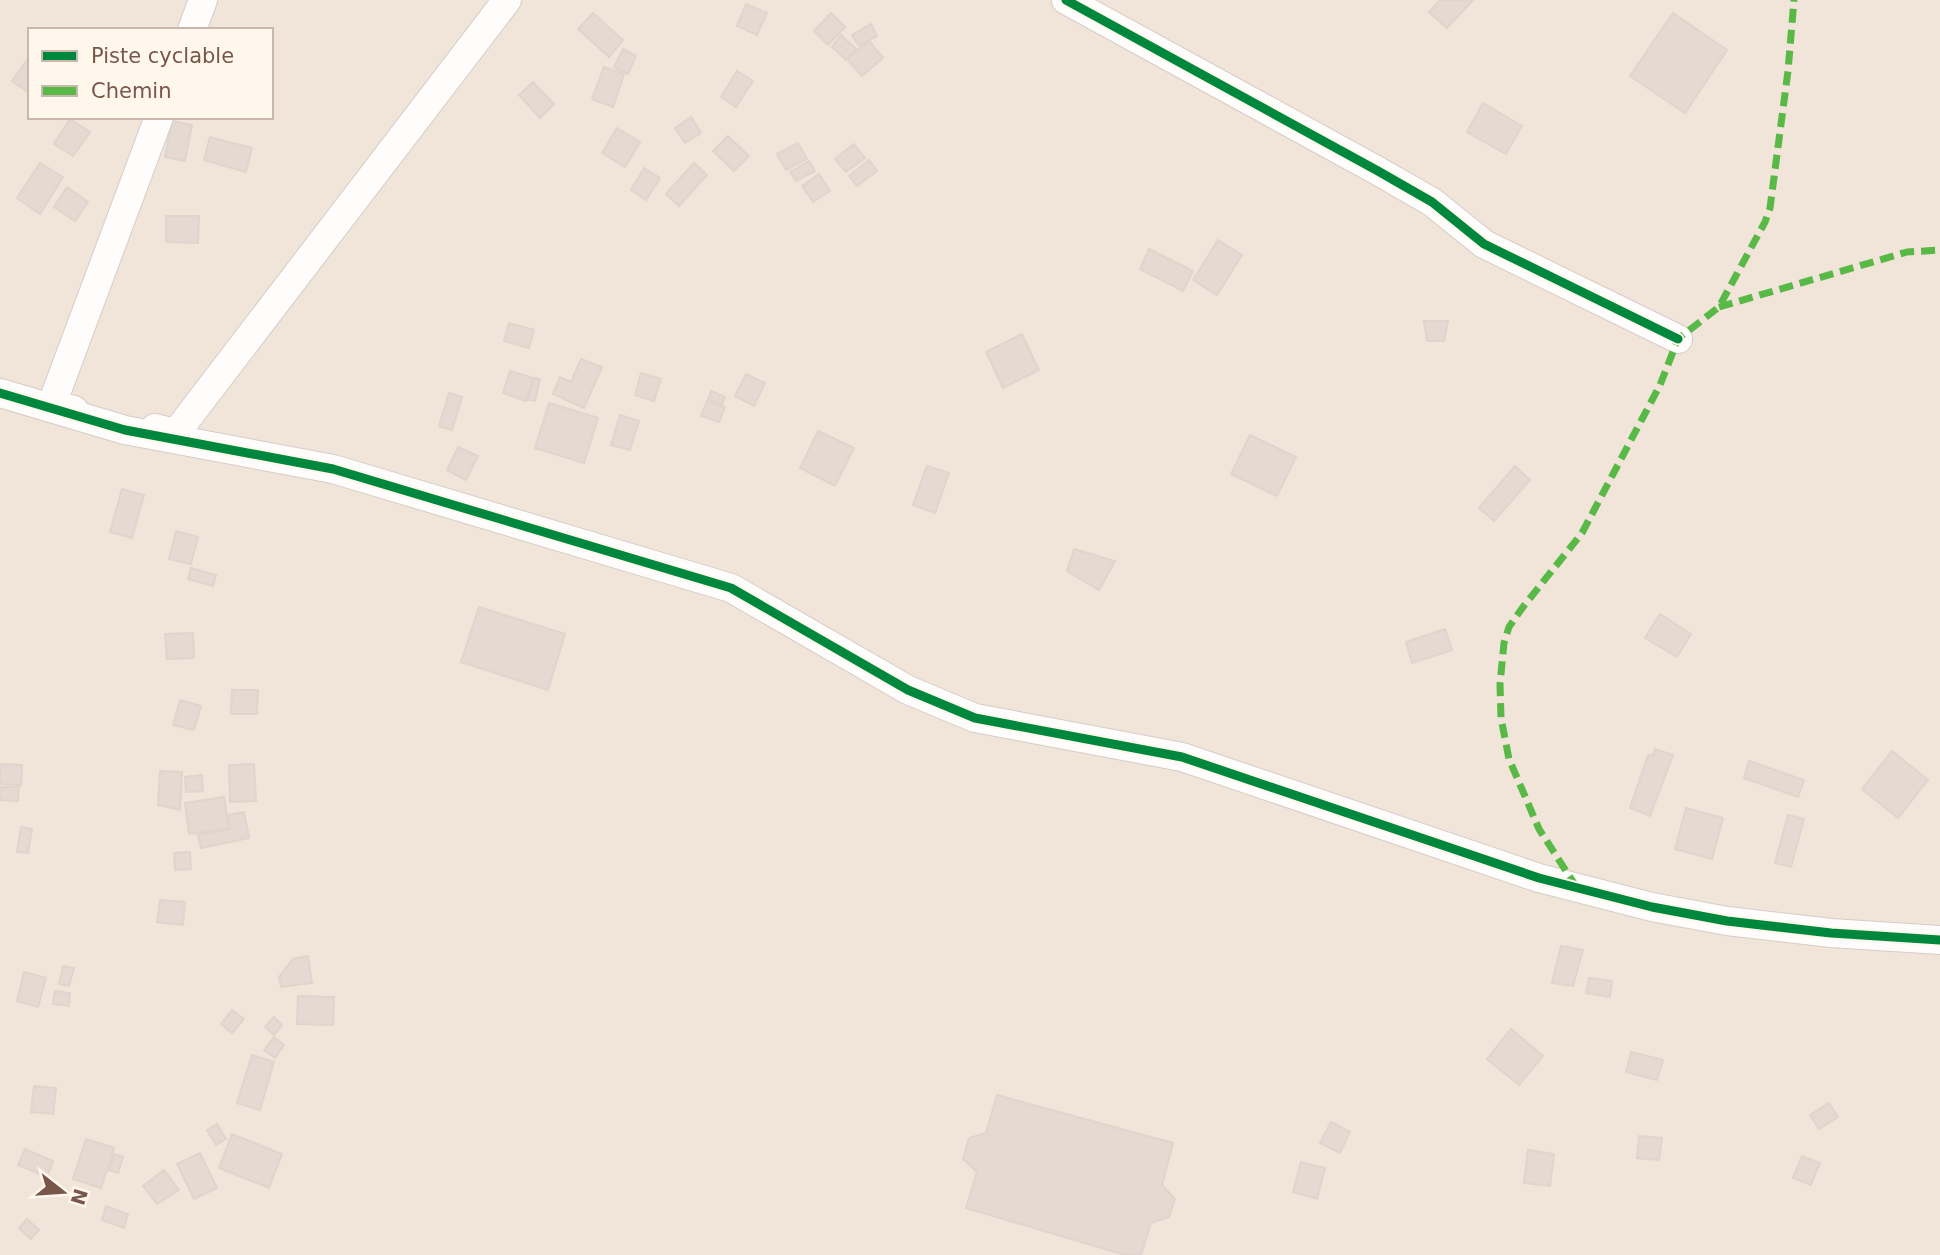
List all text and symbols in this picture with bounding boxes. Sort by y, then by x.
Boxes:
legend [28,28,273,119]
text: Piste cyclable [91,44,234,68]
text: Chemin [91,79,172,103]
north arrow [28,1157,98,1227]
text: N [66,1186,92,1208]

